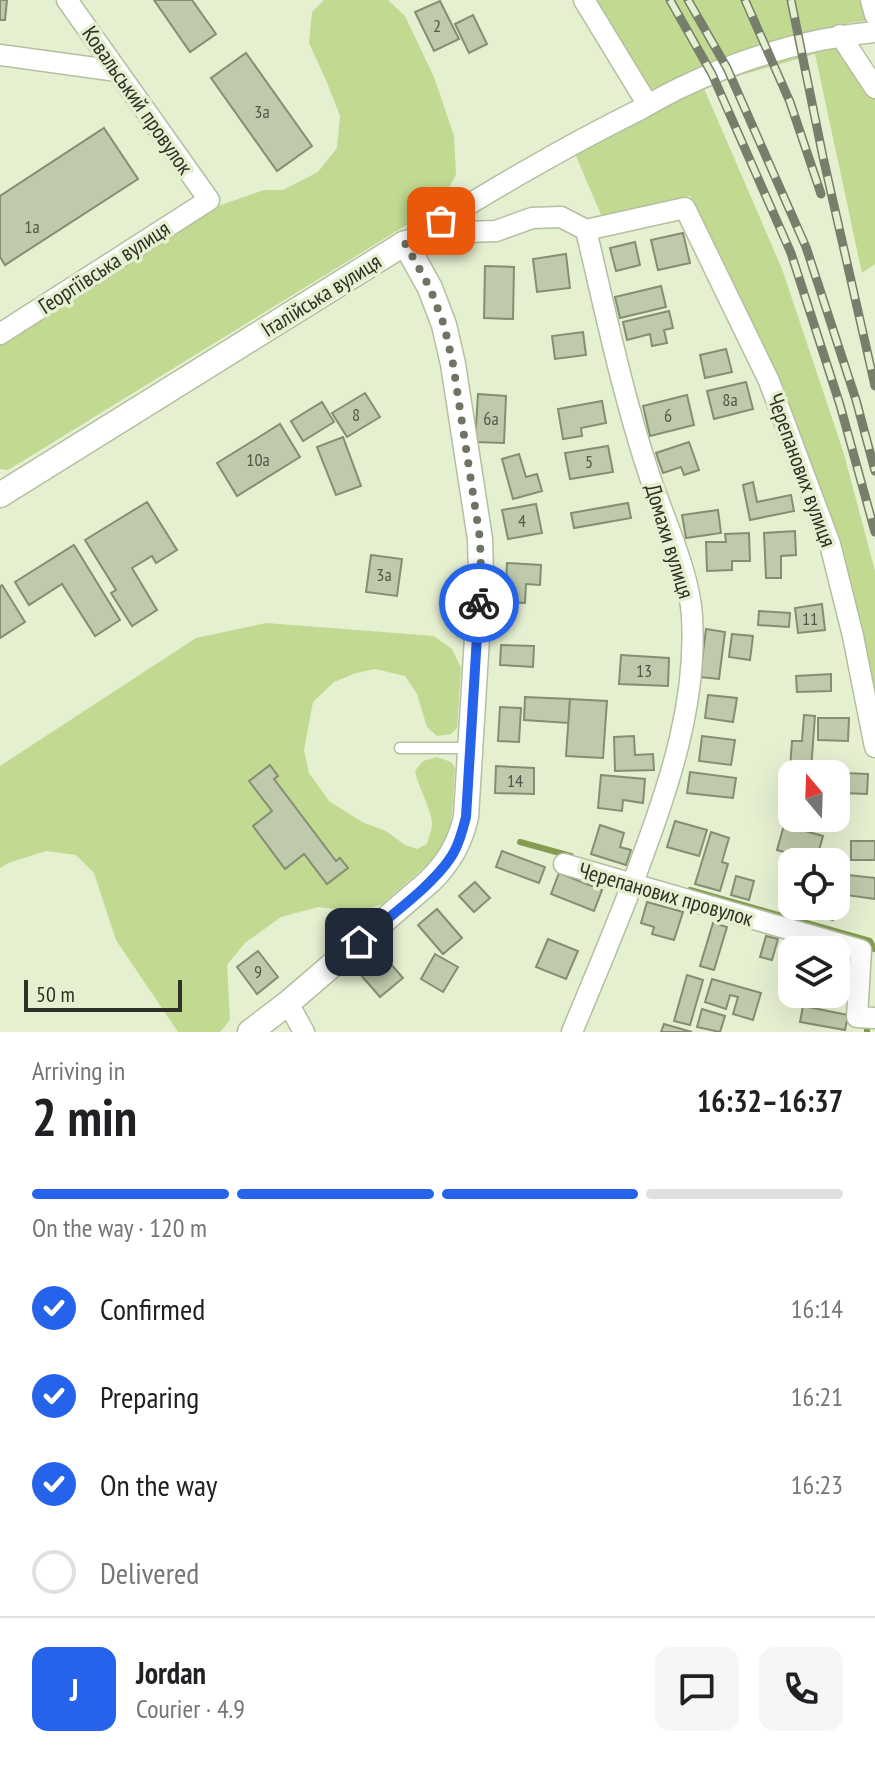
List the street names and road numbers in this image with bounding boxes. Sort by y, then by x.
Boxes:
street label: Ковальський провулок [76,20,200,180]
street label: Георгіївська вулиця [33,214,175,320]
street label: Італійська вулиця [256,247,386,343]
street label: Черепанових вулиця [761,389,843,551]
street label: Домахи вулиця [639,480,701,602]
street label: Черепанових провулок [576,856,757,932]

